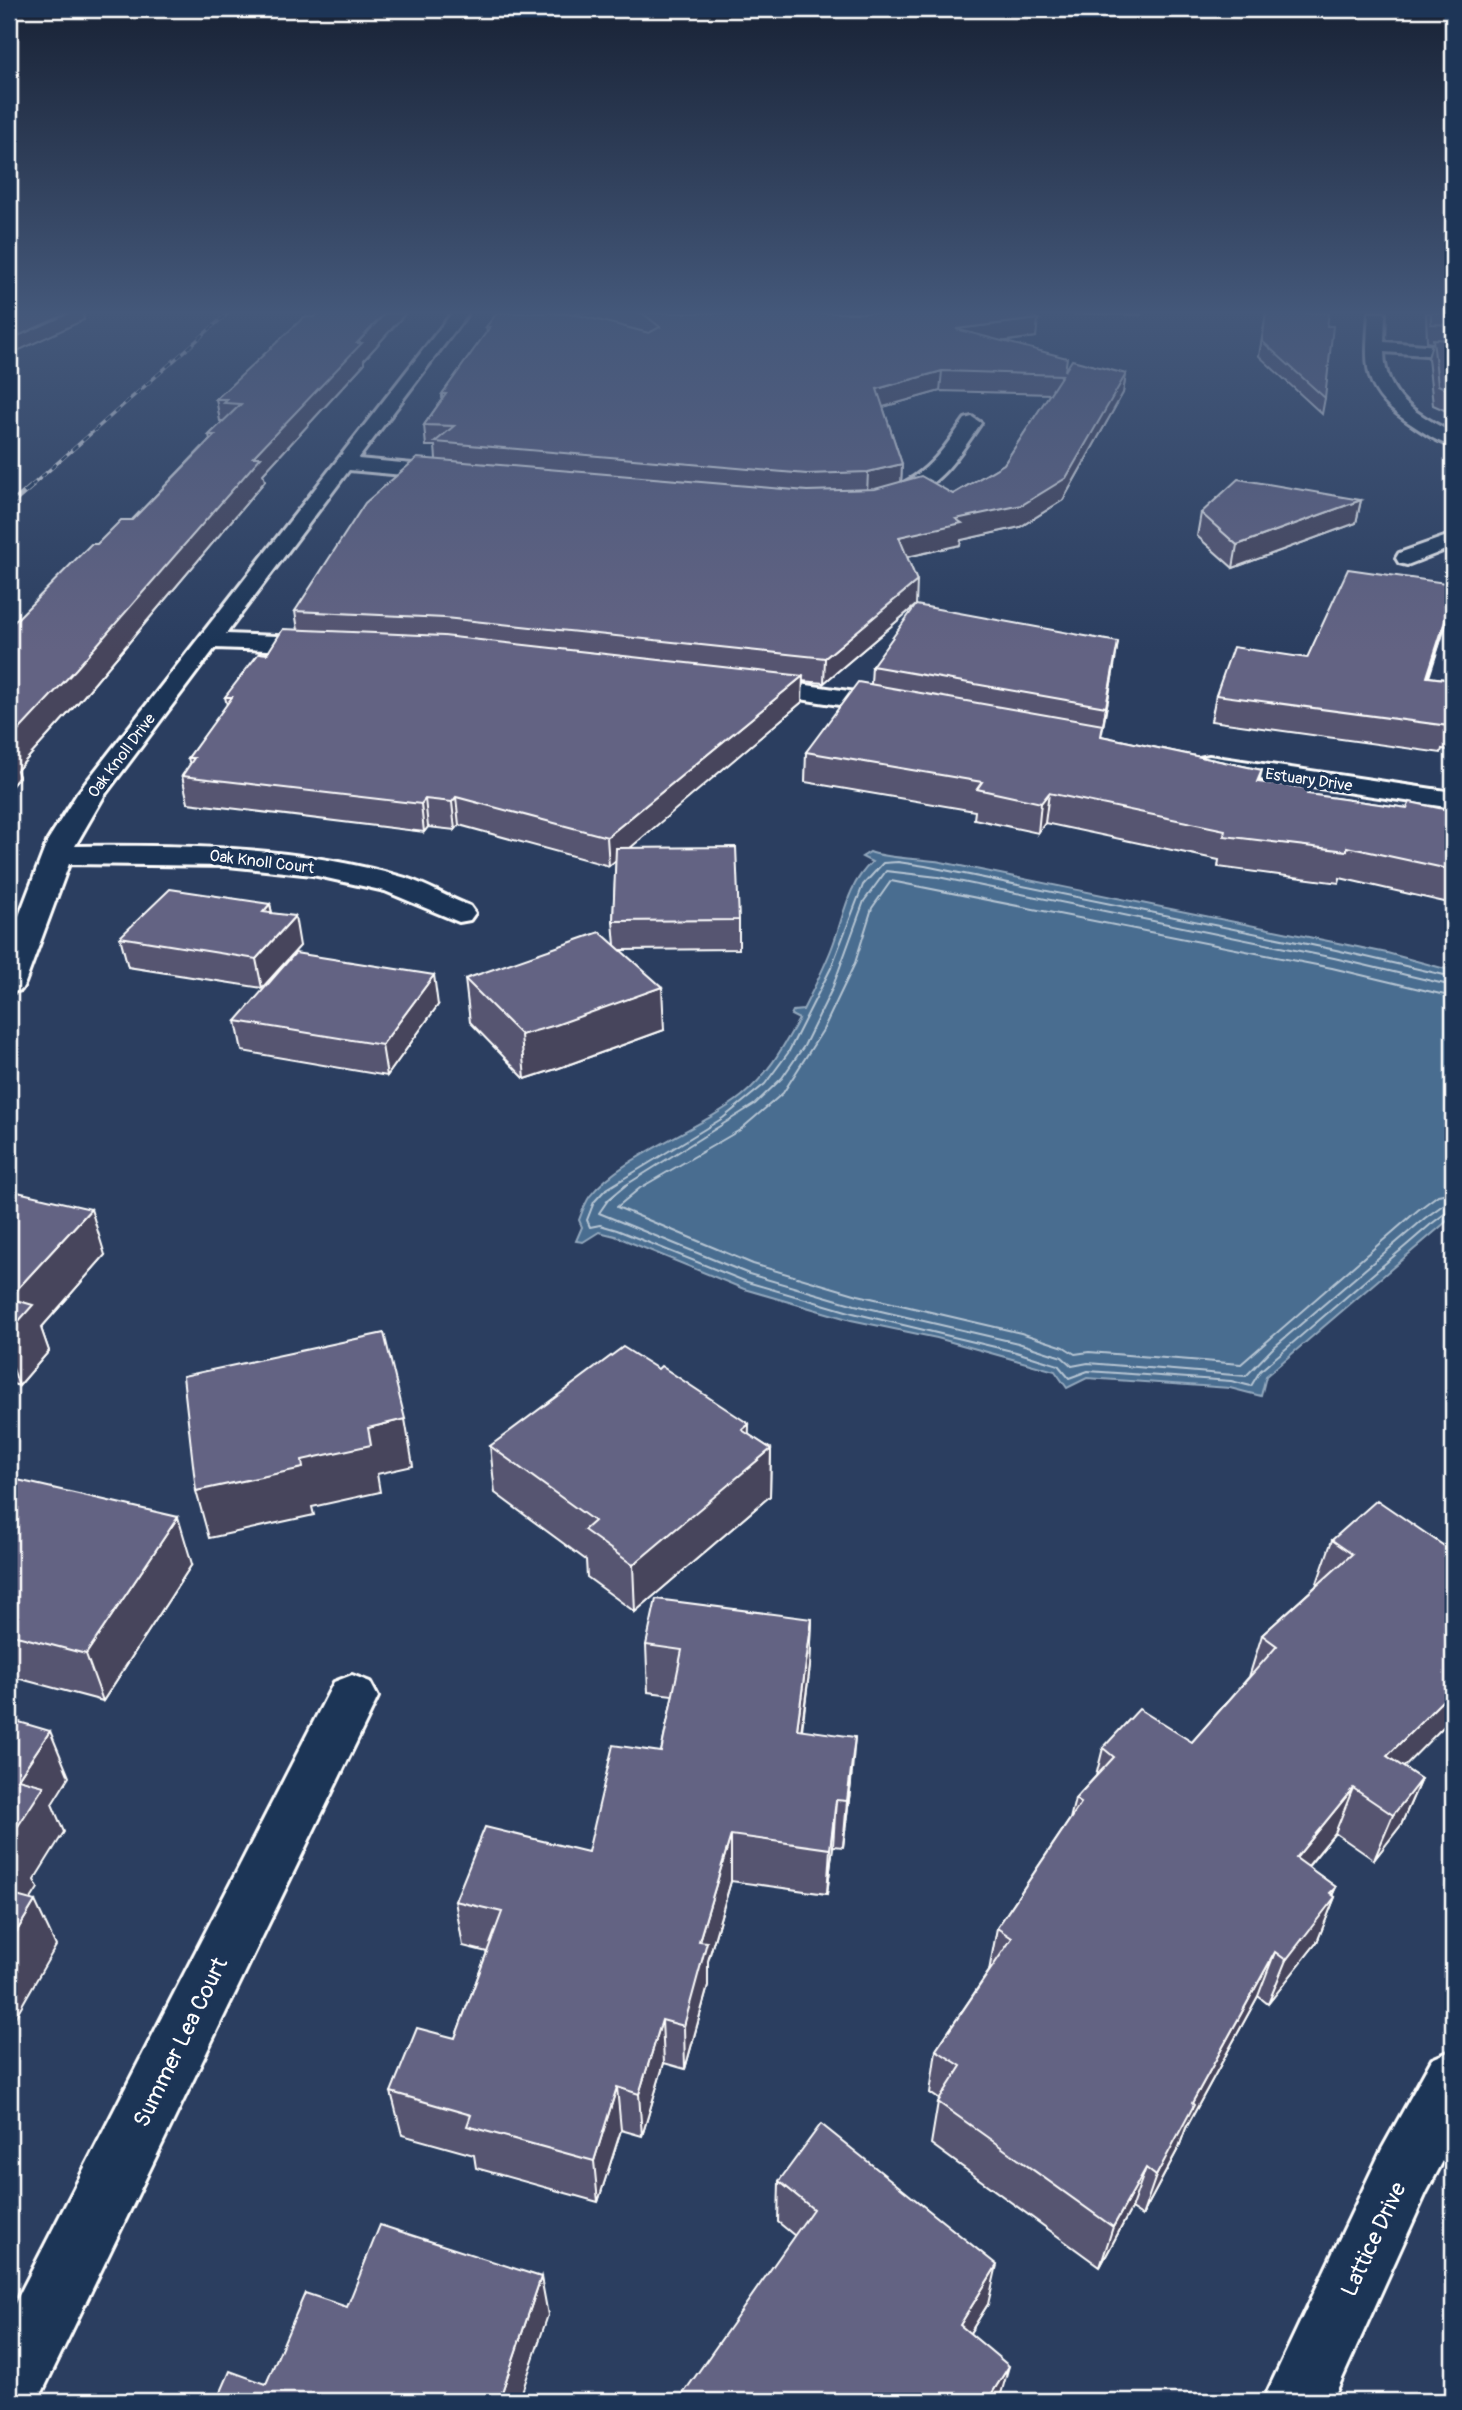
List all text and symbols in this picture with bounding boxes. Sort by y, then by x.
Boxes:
street label: Oak Knoll Drive [84,709,160,802]
street label: Estuary Drive [1264,764,1354,796]
street label: Oak Knoll Court [208,846,316,878]
street label: Summer Lea Court [127,1952,234,2132]
street label: Lattice Drive [1334,2177,1413,2301]

